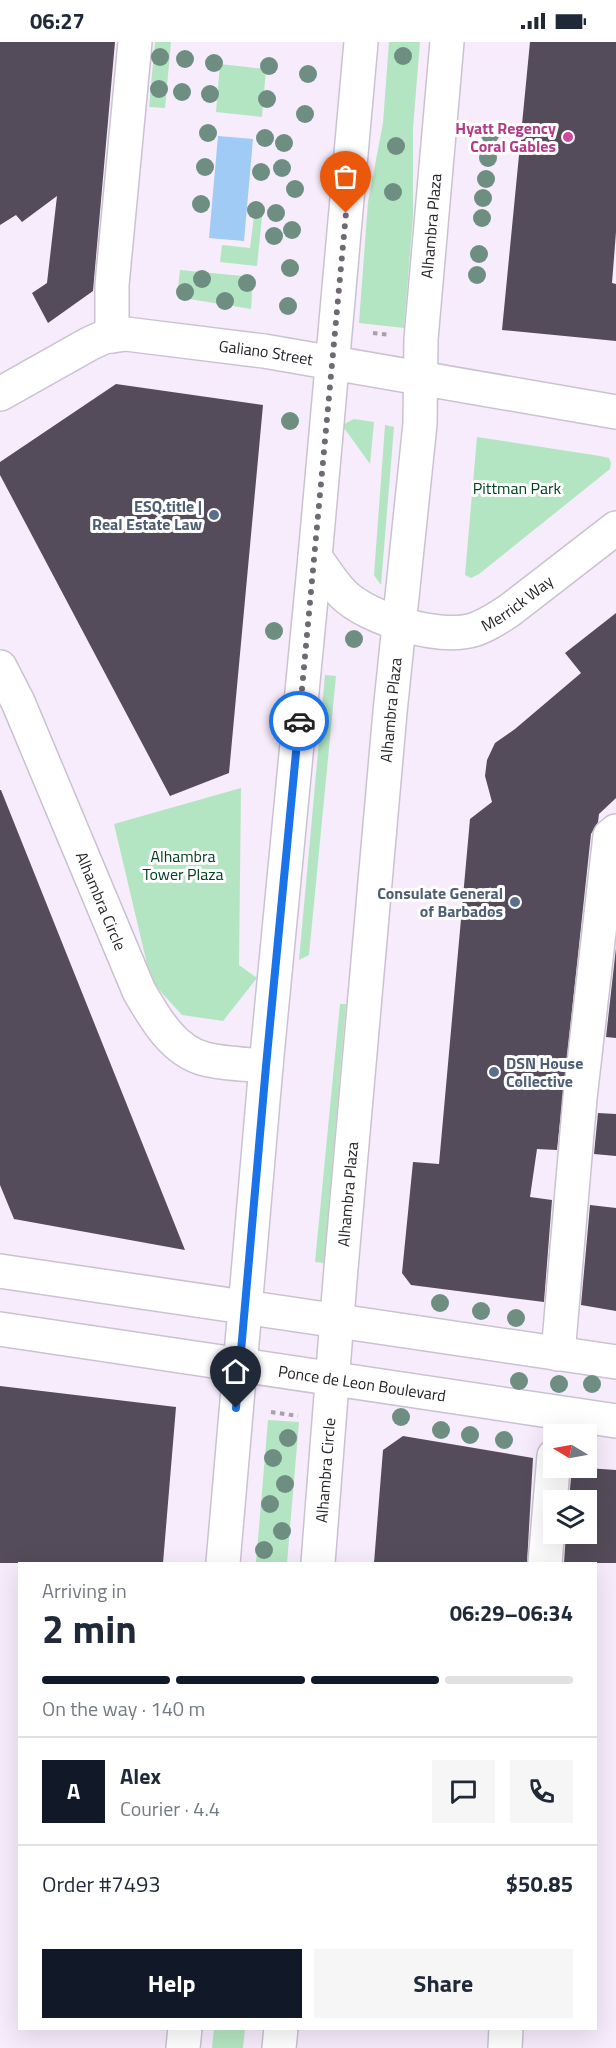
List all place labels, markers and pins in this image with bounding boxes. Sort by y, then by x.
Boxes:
place label: Hyatt Regency Coral Gables [455,116,556,158]
marker: Hyatt Regency Coral Gables [561,130,575,144]
pin [320,151,371,213]
place label: ESQ.title | Real Estate Law [92,494,202,536]
marker: ESQ.title | Real Estate Law [207,508,221,522]
place label: Consulate General of Barbados [377,881,503,923]
marker: Consulate General of Barbados [508,895,522,909]
place label: DSN House Collective [506,1051,583,1093]
marker: DSN House Collective [487,1065,501,1079]
pin [210,1346,261,1408]

